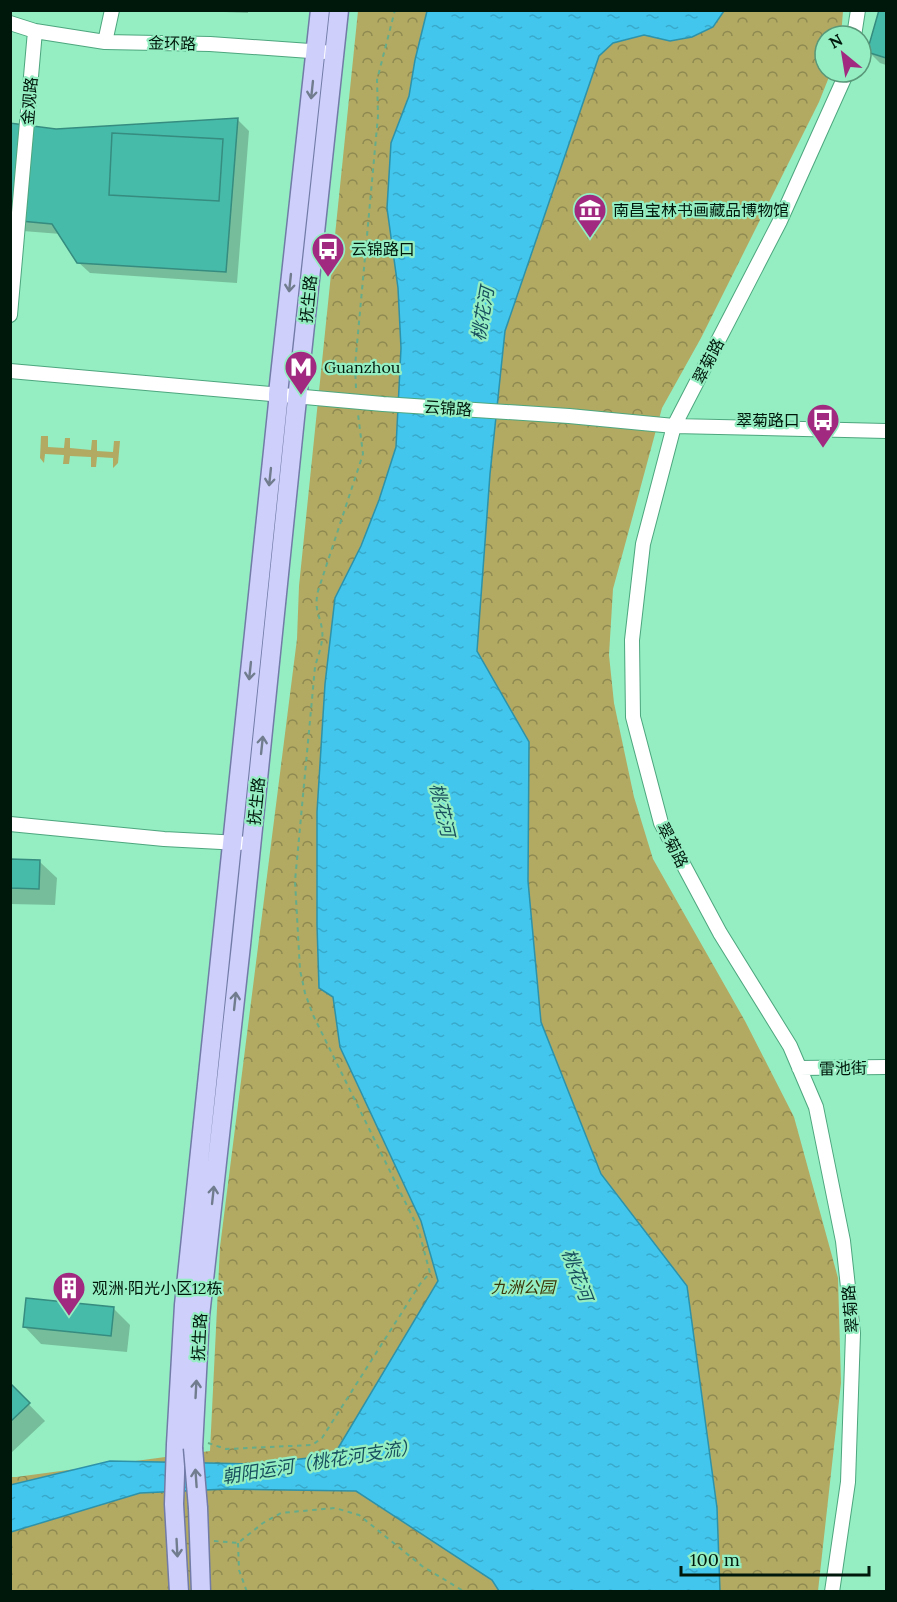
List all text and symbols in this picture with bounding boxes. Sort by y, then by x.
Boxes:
north arrow [813,24,873,84]
text: N [825,29,846,53]
street label: 金环路 [148,33,196,53]
street label: 金观路 [17,76,41,126]
one-way arrow [306,79,317,99]
museum icon: 南昌宝林书画藏品博物馆 [572,192,608,239]
place label: 南昌宝林书画藏品博物馆 [613,200,789,220]
bus stop icon: 云锦路口 [310,231,346,278]
place label: 云锦路口 [351,239,415,259]
one-way arrow [284,273,295,293]
street label: 抚生路 [296,274,320,324]
water label: 桃花河 [466,282,499,342]
street label: 翠菊路 [688,335,728,387]
metro station icon: Guanzhou [283,349,319,396]
place label: Guanzhou [324,357,401,377]
street label: 云锦路 [423,396,473,420]
bus stop icon: 翠菊路口 [805,402,841,449]
place label: 翠菊路口 [736,410,800,430]
one-way arrow [265,467,276,487]
one-way arrow [244,661,255,681]
one-way arrow [257,735,268,755]
street label: 抚生路 [244,776,268,826]
water label: 桃花河 [425,781,460,842]
street label: 翠菊路 [653,819,693,871]
one-way arrow [230,992,241,1012]
street label: 雷池街 [819,1058,867,1078]
one-way arrow [208,1186,219,1206]
water label: 桃花河 [557,1245,599,1307]
building icon: 观洲·阳光小区12栋 [51,1270,87,1317]
park label: 九洲公园 [491,1277,557,1297]
place label: 观洲·阳光小区12栋 [92,1278,222,1298]
street label: 翠菊路 [838,1284,862,1334]
street label: 抚生路 [188,1313,210,1361]
one-way arrow [190,1380,201,1400]
water label: 朝阳运河（桃花河支流） [220,1435,420,1488]
one-way arrow [190,1468,201,1488]
one-way arrow [171,1537,182,1557]
scale bar [681,1539,868,1577]
text: 100 m [690,1548,740,1571]

